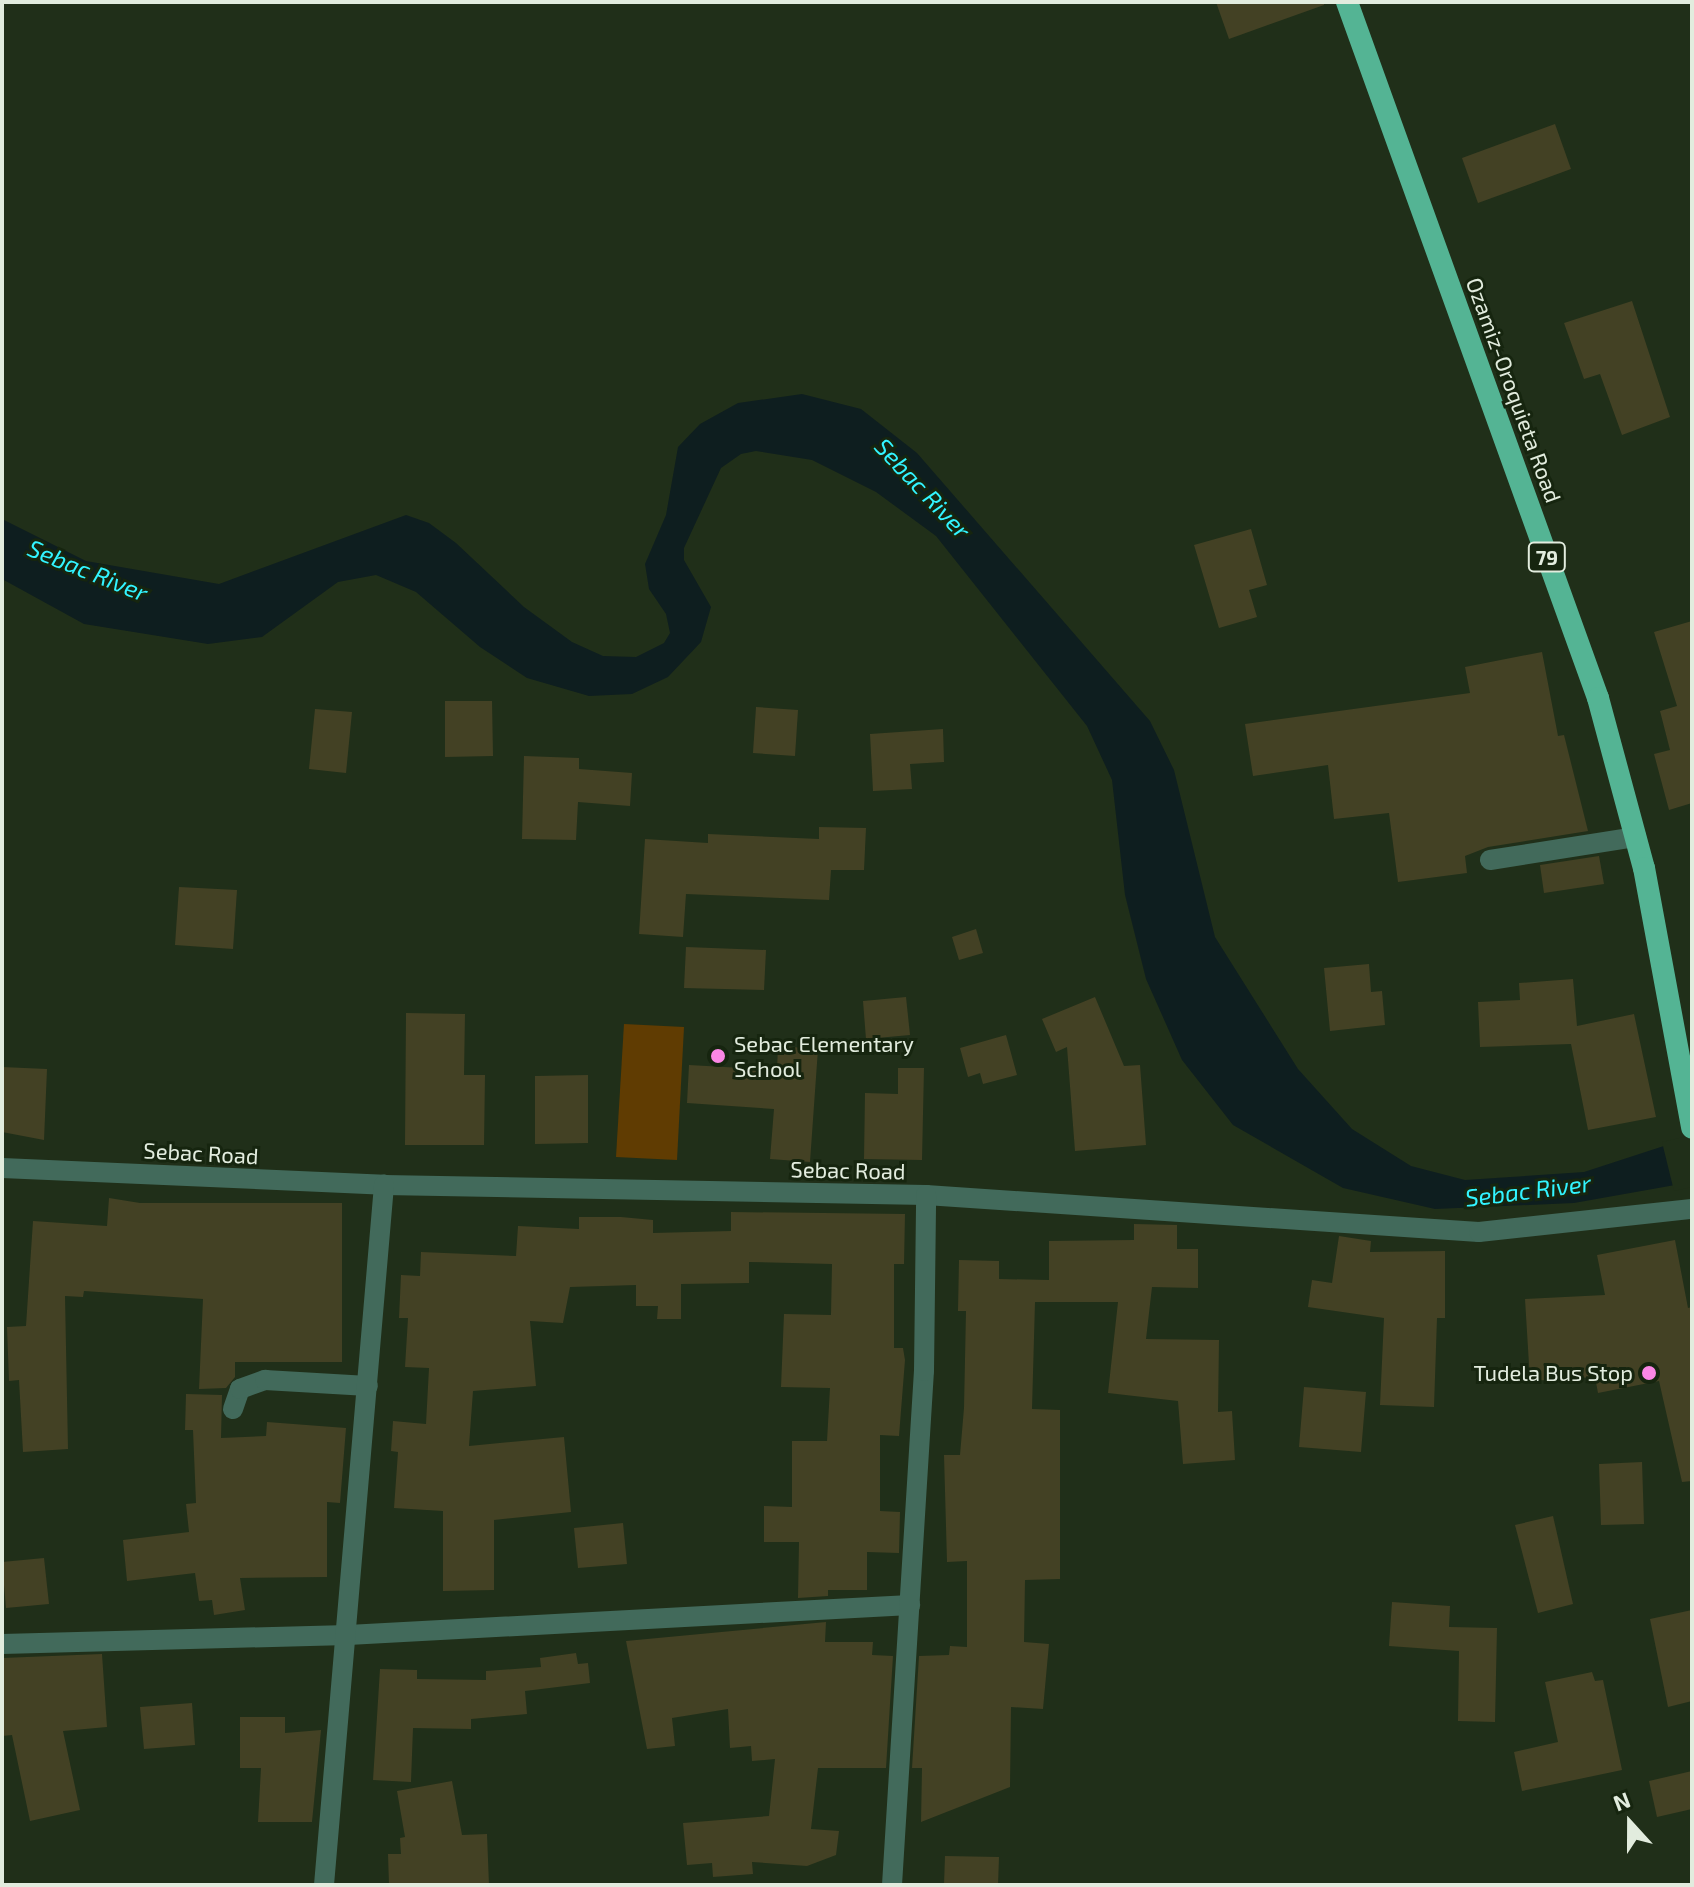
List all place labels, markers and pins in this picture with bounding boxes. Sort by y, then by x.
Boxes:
place label: Sebac Elementary School [734,1030,914,1082]
marker: Sebac Elementary School [709,1047,727,1065]
place label: Tudela Bus Stop [1474,1360,1633,1386]
marker: Tudela Bus Stop [1640,1364,1658,1382]

